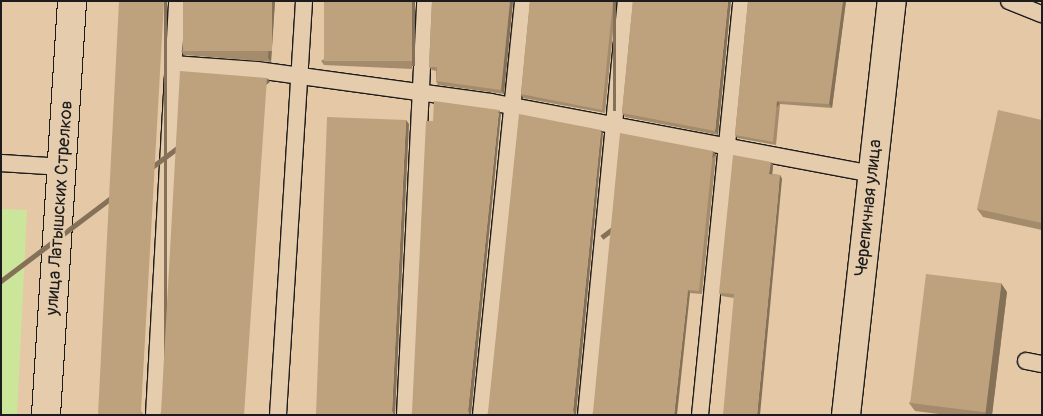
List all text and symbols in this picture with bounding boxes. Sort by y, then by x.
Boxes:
street label: улица Латышских Стрелков [42,100,78,316]
street label: Черепичная улица [851,138,887,278]

